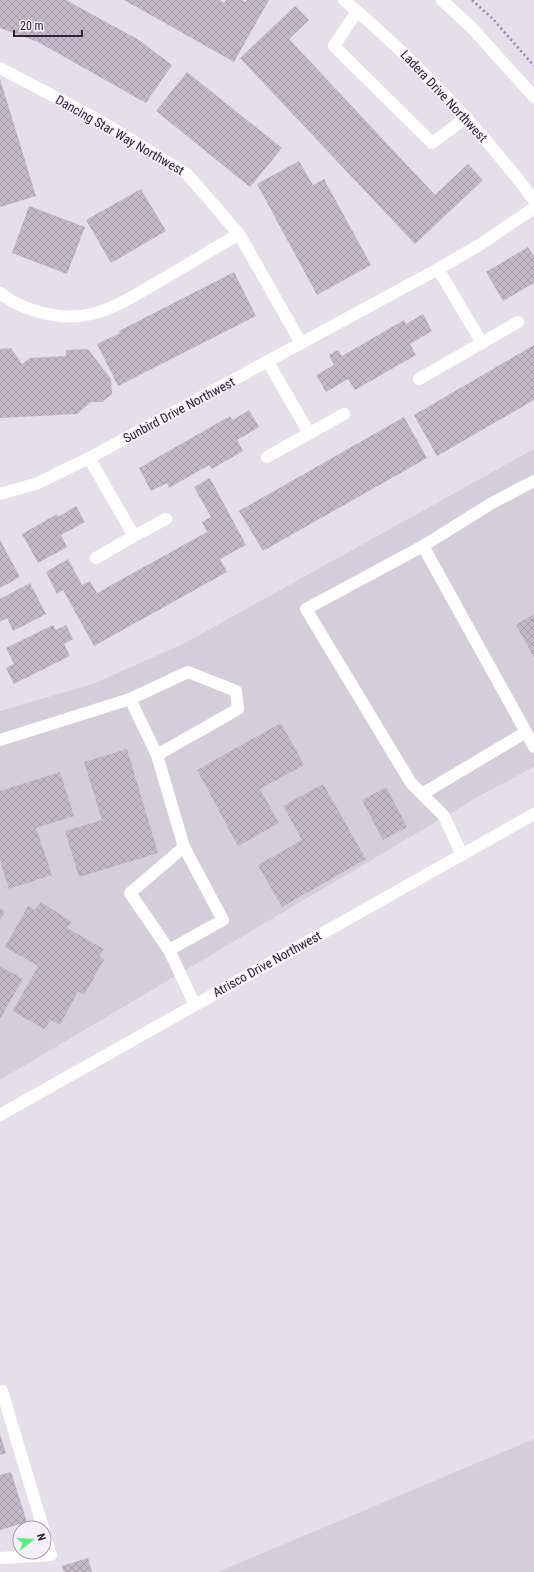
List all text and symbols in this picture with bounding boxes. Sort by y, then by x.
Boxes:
scale bar [14,12,82,38]
text: 20 m [20,19,44,33]
street label: Ladera Drive Northwest [398,47,491,145]
street label: Dancing Star Way Northwest [53,92,187,178]
street label: Sunbird Drive Northwest [121,374,237,446]
street label: Atrisco Drive Northwest [210,928,324,1000]
north arrow [12,1520,52,1560]
text: N [34,1532,48,1543]

